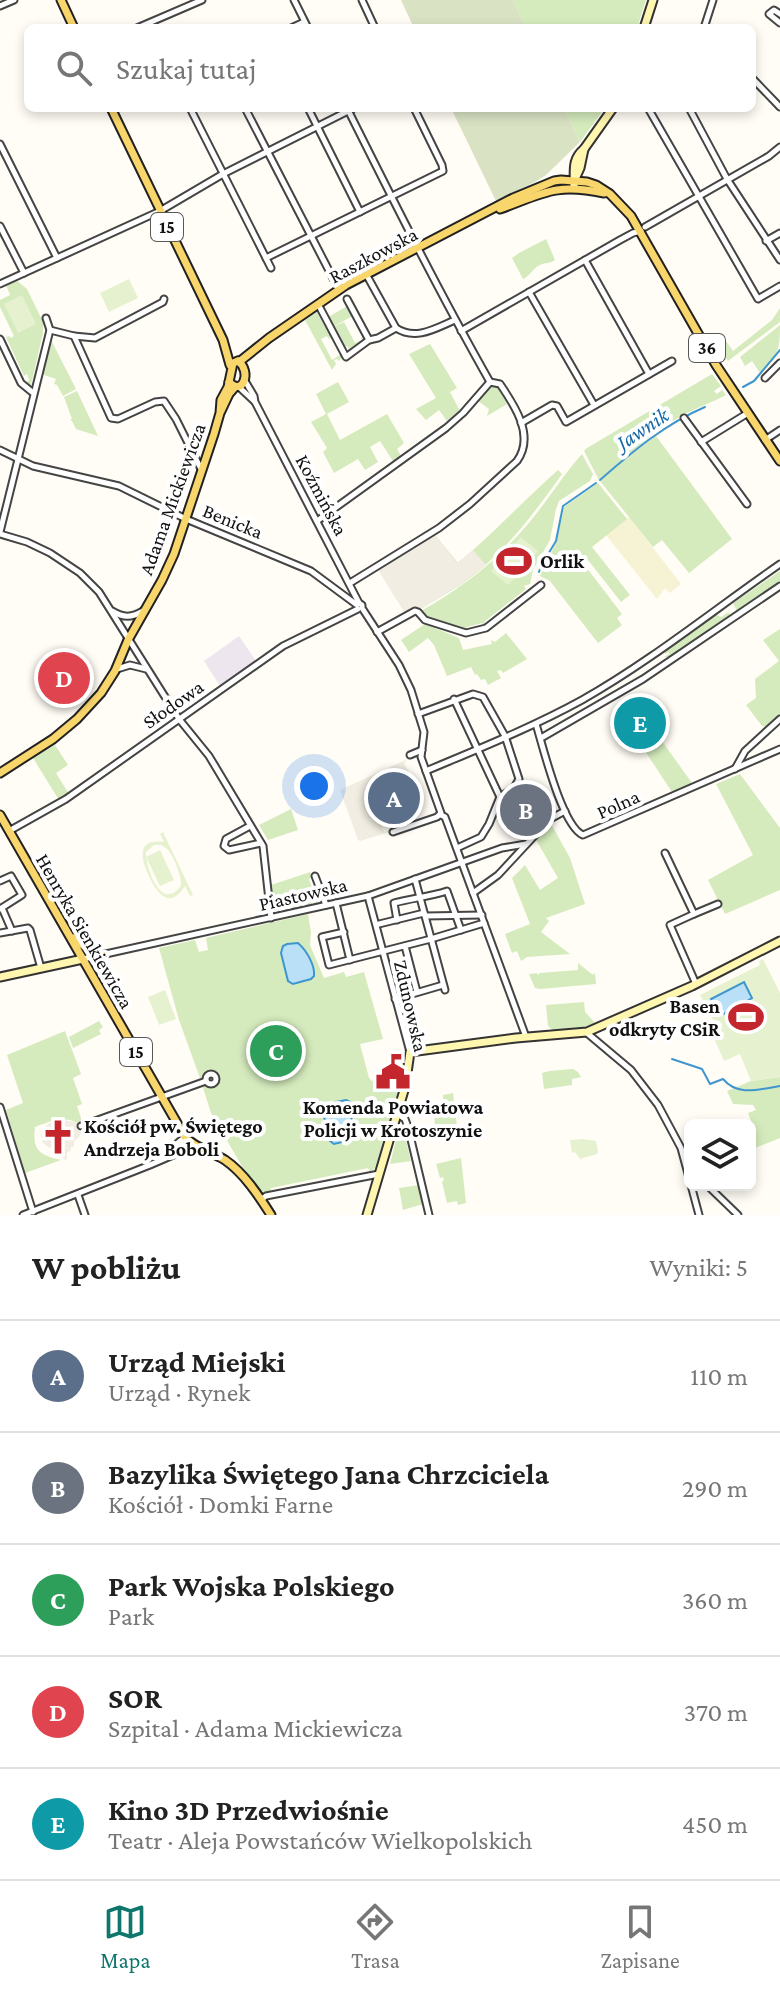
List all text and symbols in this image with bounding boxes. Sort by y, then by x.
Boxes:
search box [24,24,756,112]
icon: search [52,46,96,90]
text: Szukaj tutaj [116,52,256,85]
road number: 15 [151,213,183,241]
street label: Raszkowska [325,223,421,287]
road number: 36 [689,334,725,362]
water label: Jawnik [608,401,674,457]
street label: Adama Mickiewicza [134,420,210,578]
street label: Koźmińska [292,451,352,539]
street label: Benicka [200,499,266,543]
sports icon: Orlik [495,542,533,580]
place label: Orlik [540,550,585,572]
pin: D [38,648,90,708]
street label: Słodowa [139,675,207,733]
pin: E [614,693,666,753]
your location [294,766,334,806]
pin: A [368,768,420,828]
pin: B [500,780,552,840]
street label: Polna [593,785,643,823]
street label: Henryka Sienkiewicza [31,850,138,1013]
street label: Piastowska [257,873,349,915]
street label: Zdunowska [390,958,432,1054]
place label: Basen odkryty CSiR [609,995,721,1040]
sports icon: Basen odkryty CSiR [727,998,765,1036]
pin: C [250,1021,302,1081]
road number: 15 [120,1038,152,1066]
public building icon: Komenda Powiatowa Policji w Krotoszynie [374,1053,412,1091]
place label: Komenda Powiatowa Policji w Krotoszynie [303,1096,483,1142]
place label: Kościół pw. Świętego Andrzeja Boboli [83,1115,263,1161]
church icon: Kościół pw. Świętego Andrzeja Boboli [39,1118,77,1156]
map controls [684,1119,756,1191]
button: layers [684,1119,756,1191]
text: W pobliżu [32,1249,181,1286]
text: Wyniki: 5 [649,1253,748,1282]
text: Urząd Miejski [108,1345,285,1378]
text: A [50,1362,66,1391]
text: 110 m [690,1362,748,1391]
text: Urząd · Rynek [108,1378,250,1407]
text: Bazylika Świętego Jana Chrzciciela [108,1457,549,1490]
text: B [50,1474,66,1503]
text: 290 m [682,1474,748,1503]
text: Kościół · Domki Farne [108,1490,333,1519]
text: Park Wojska Polskiego [108,1569,395,1602]
text: C [50,1586,66,1615]
text: 360 m [682,1586,748,1615]
text: Park [108,1602,154,1631]
text: SOR [108,1681,162,1714]
text: D [49,1698,67,1727]
text: 370 m [684,1698,748,1727]
text: Szpital · Adama Mickiewicza [108,1714,403,1743]
text: Kino 3D Przedwiośnie [108,1793,389,1826]
text: E [51,1810,65,1839]
text: 450 m [682,1810,748,1839]
text: Teatr · Aleja Powstańców Wielkopolskich [108,1826,532,1855]
tab: Mapa [100,1900,151,1973]
tab: Trasa [351,1900,400,1973]
tab: Zapisane [600,1900,680,1973]

